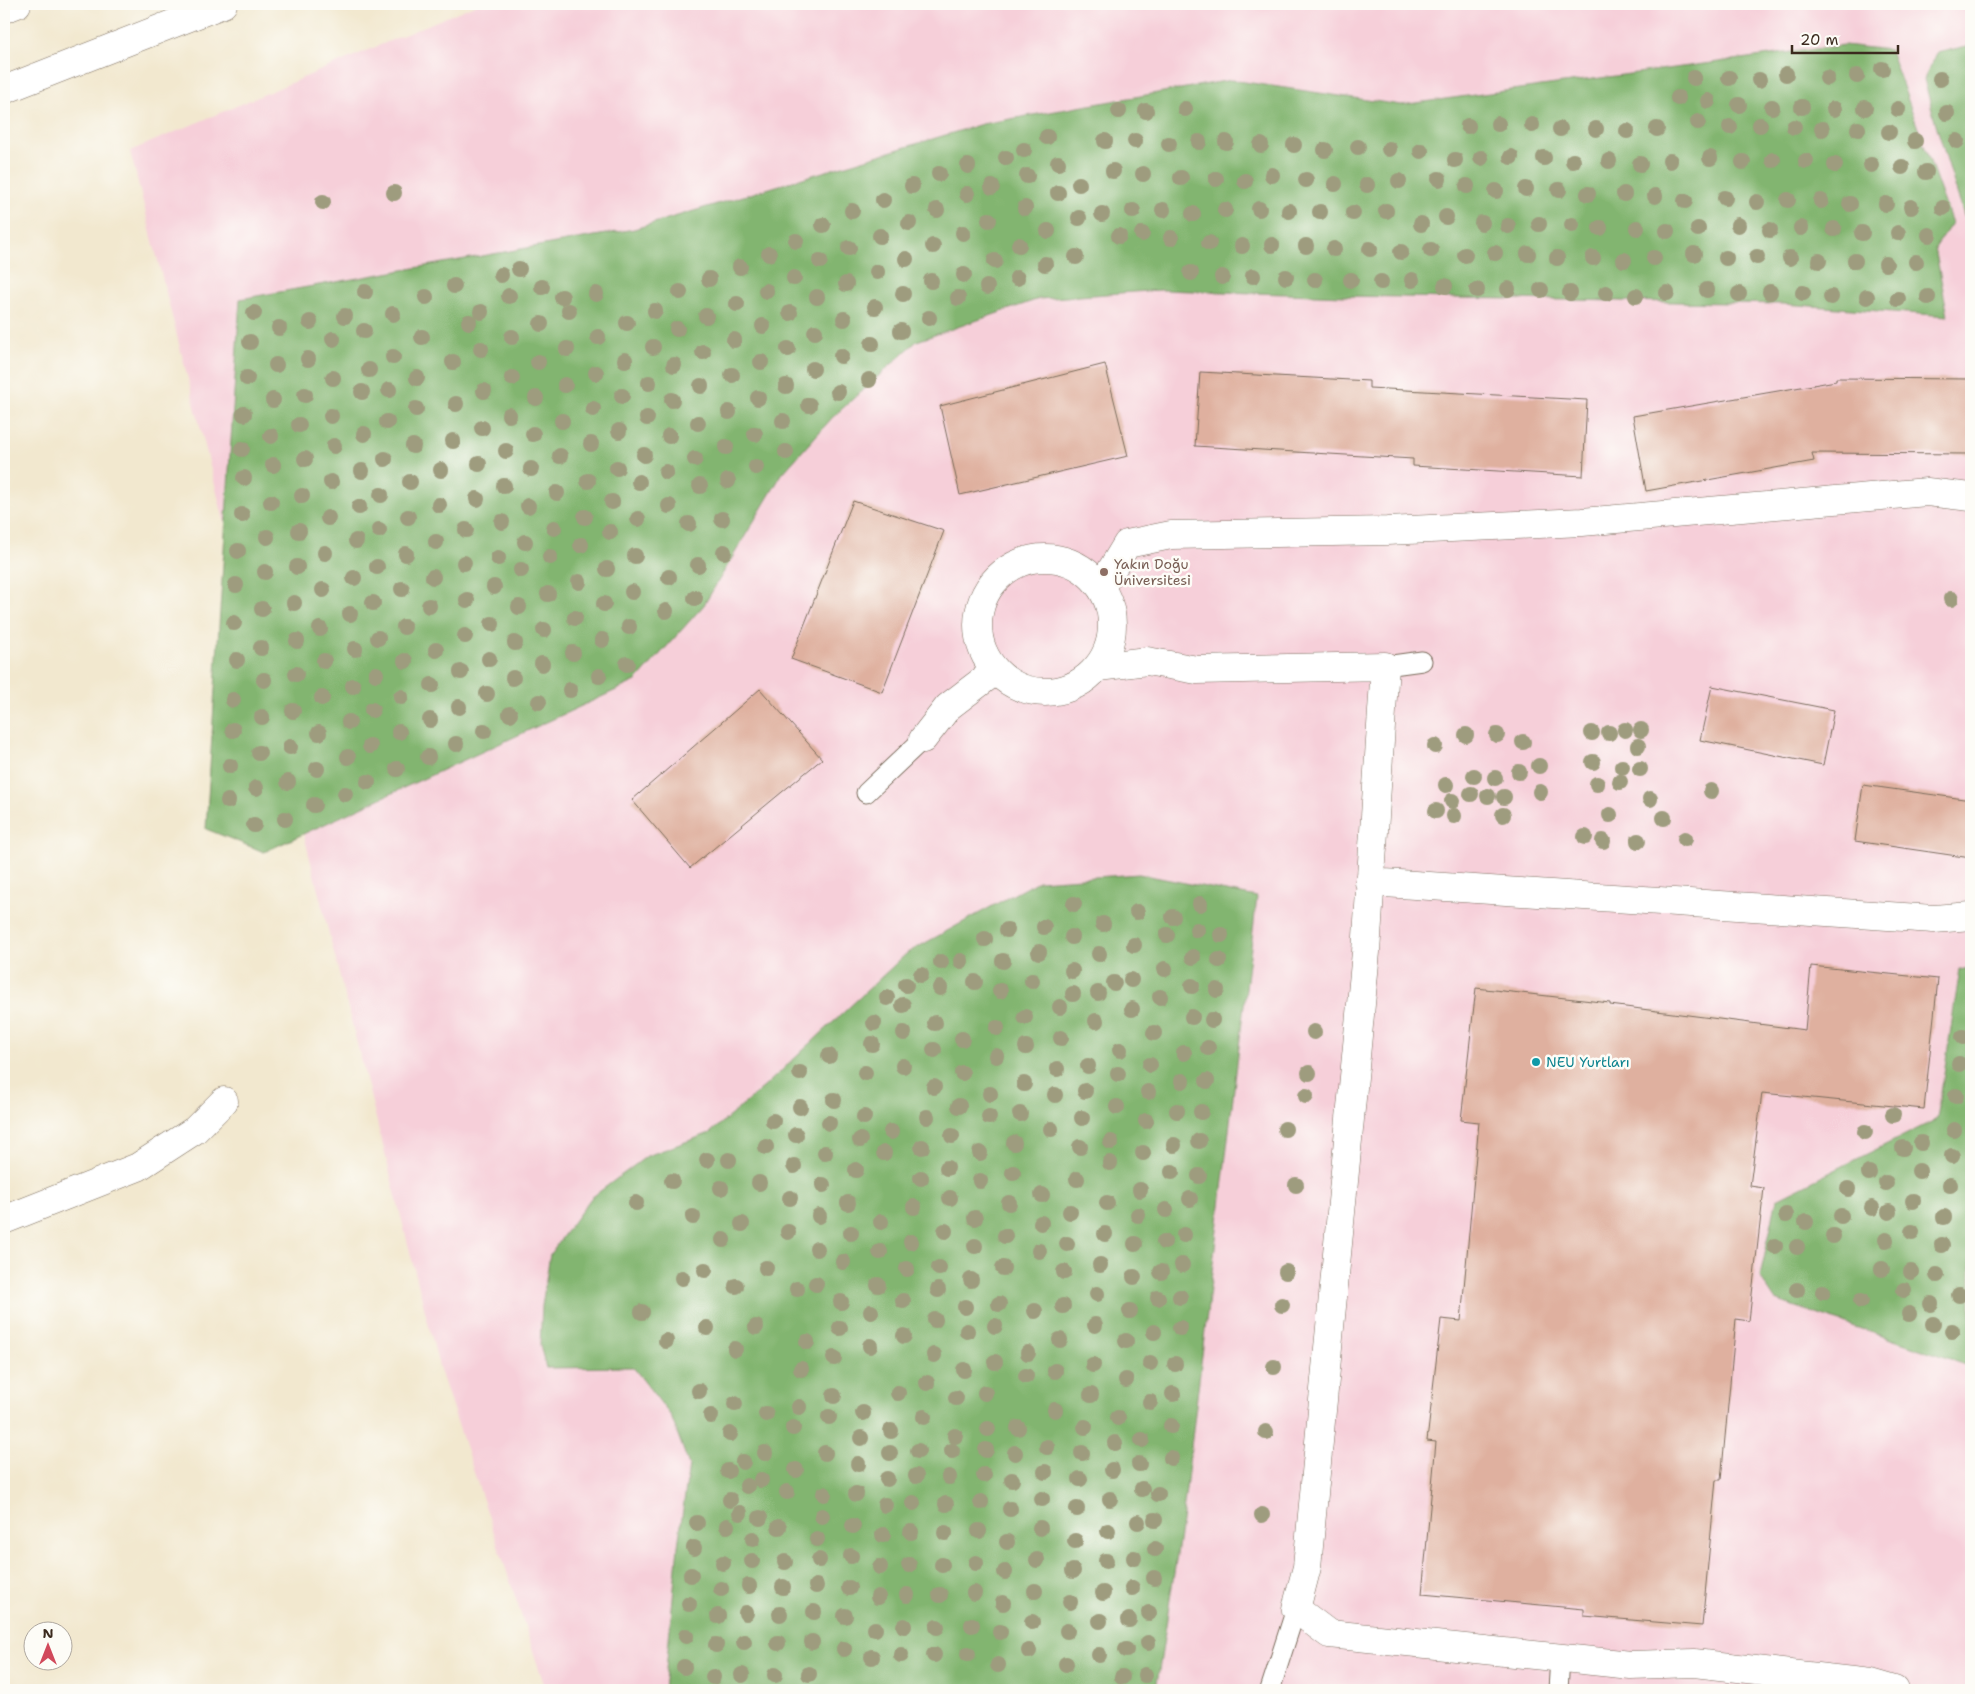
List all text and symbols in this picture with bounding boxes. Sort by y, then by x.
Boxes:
scale bar [1792,22,1899,54]
text: 20 m [1800,30,1839,50]
place label: Yakın Doğu Üniversitesi [1114,555,1191,589]
marker: Yakın Doğu Üniversitesi [1098,566,1110,578]
place label: NEU Yurtları [1546,1053,1630,1071]
marker: NEU Yurtları [1530,1056,1542,1068]
north arrow [22,1622,72,1672]
text: N [42,1624,54,1642]

